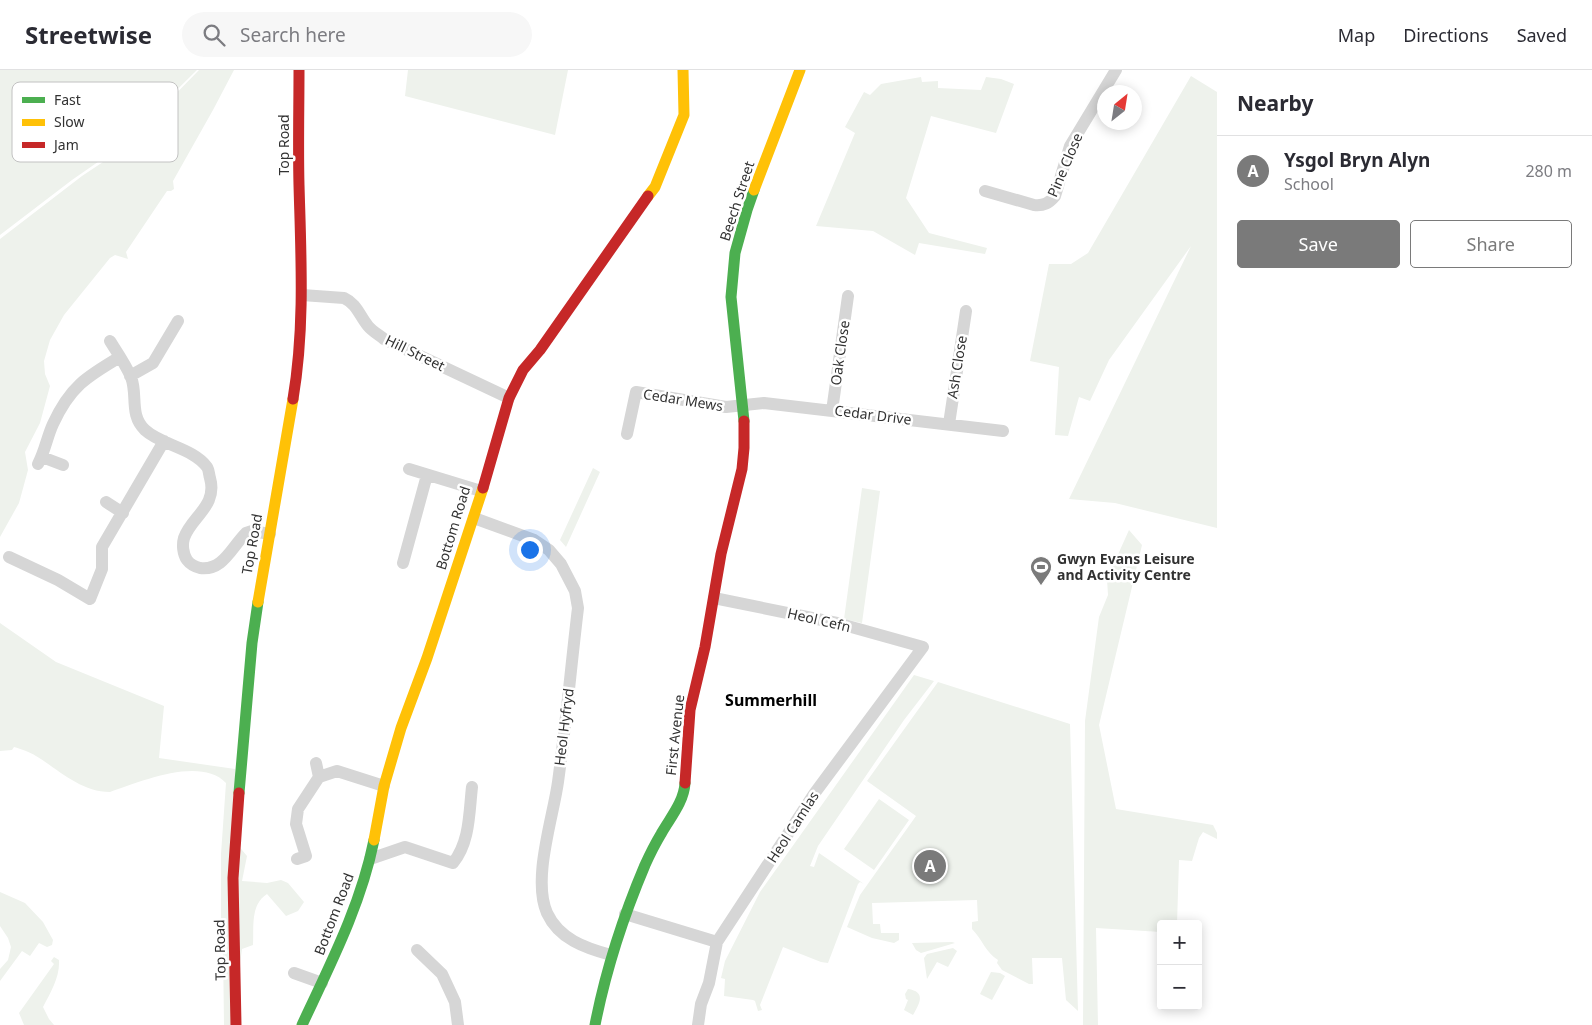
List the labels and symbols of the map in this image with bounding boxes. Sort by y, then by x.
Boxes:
legend [12,82,178,162]
north arrow [1097,85,1142,130]
text: Fast [54,90,81,109]
text: Slow [54,112,85,131]
street label: Top Road [274,114,293,176]
street label: Pine Close [1043,130,1087,200]
text: Jam [52,135,79,154]
street label: Beech Street [715,158,758,243]
street label: Oak Close [826,319,853,387]
street label: Hill Street [382,330,448,375]
street label: Ash Close [942,334,971,400]
street label: Cedar Mews [642,384,725,415]
street label: Cedar Drive [834,400,913,429]
street label: Bottom Road [431,484,474,572]
street label: Top Road [237,512,266,576]
your location [517,537,543,563]
place label: Gwyn Evans Leisure and Activity Centre [1057,549,1195,584]
sports icon: Gwyn Evans Leisure and Activity Centre [1029,555,1053,586]
street label: Heol Cefn [786,603,853,636]
street label: Heol Hyfryd [549,687,578,767]
district label: Summerhill [725,689,817,711]
street label: First Avenue [661,693,688,776]
street label: Heol Camlas [762,787,823,866]
pin: A [914,847,946,885]
street label: Bottom Road [309,870,358,958]
street label: Top Road [209,919,230,981]

